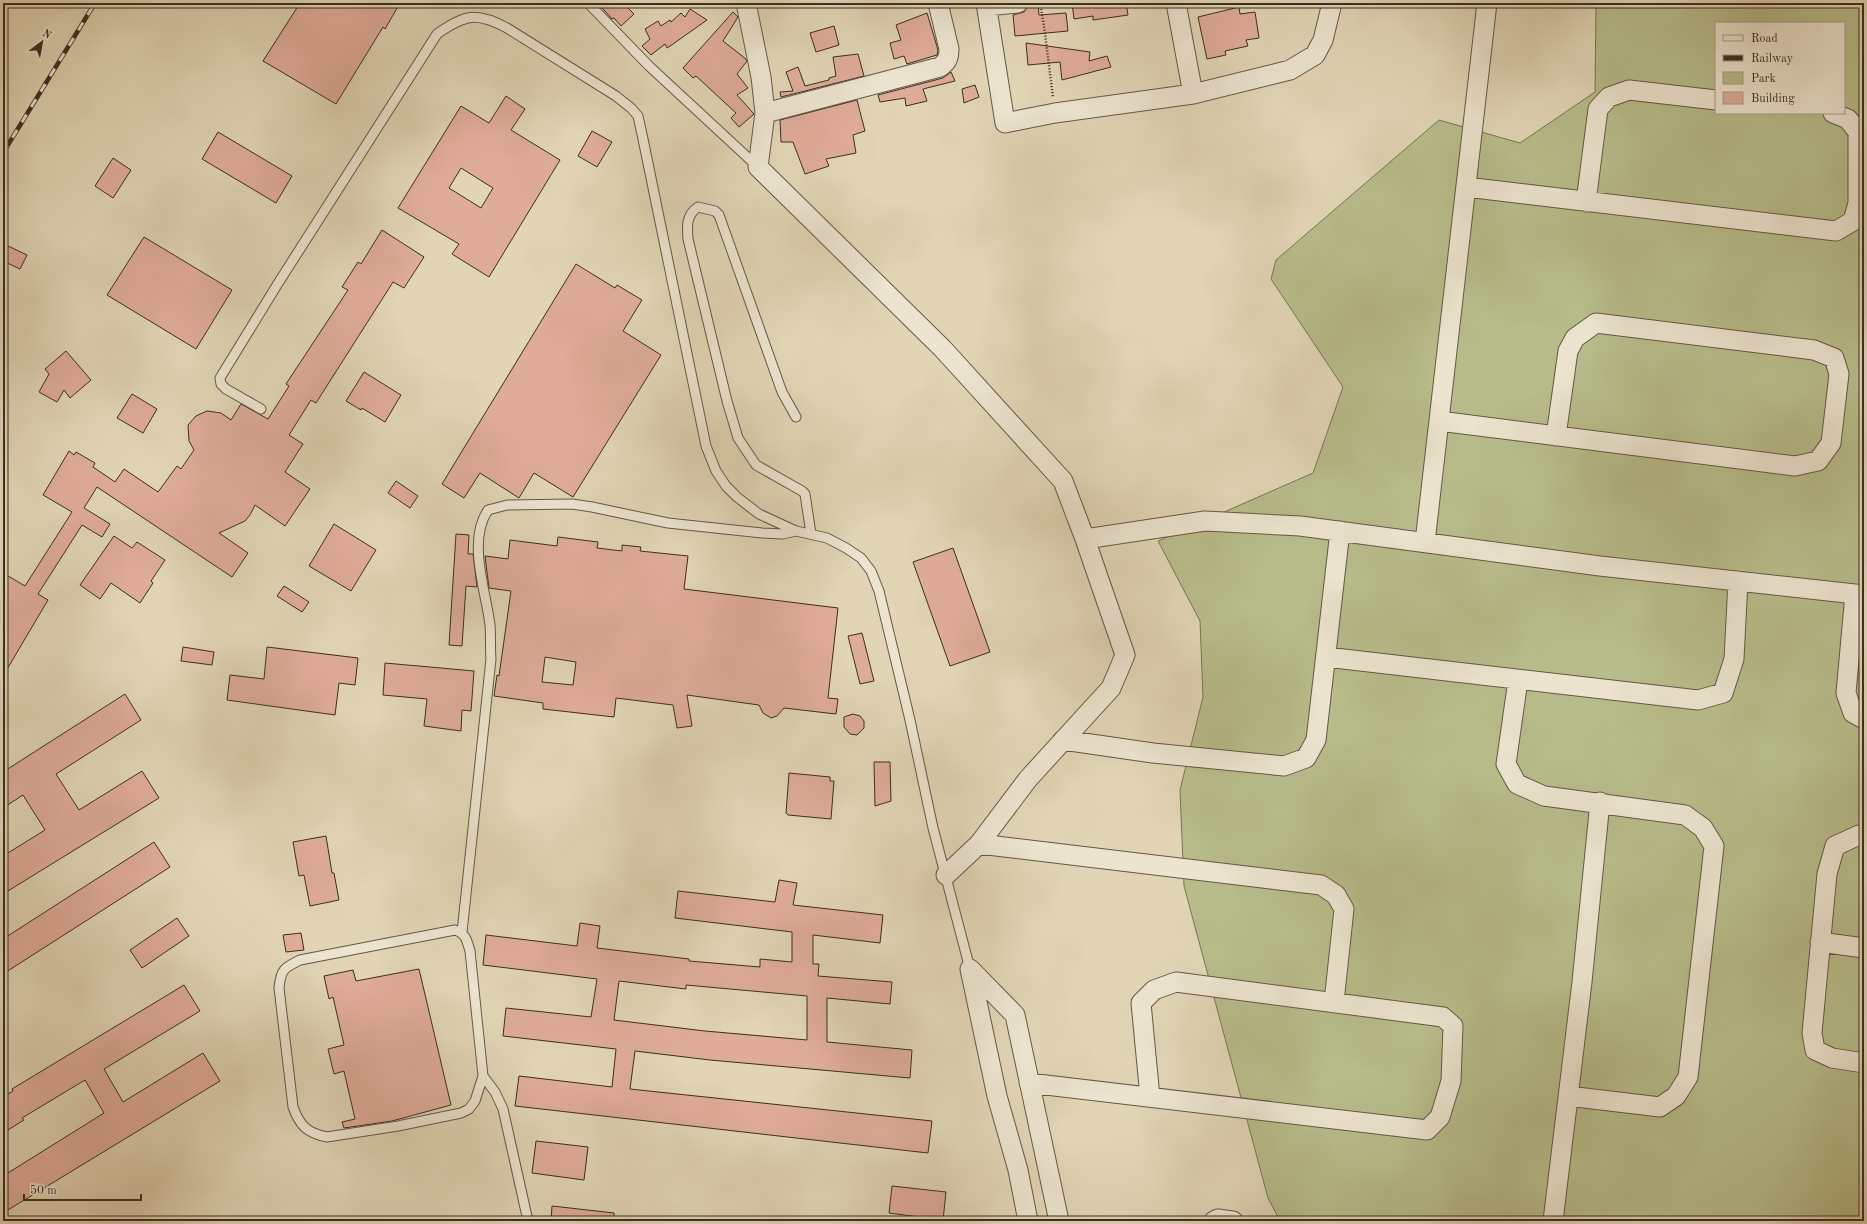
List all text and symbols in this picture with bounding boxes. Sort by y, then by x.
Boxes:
north arrow [22,22,62,62]
legend [1715,22,1845,114]
text: N [40,28,53,42]
text: Road [1751,33,1778,45]
text: Railway [1751,53,1794,65]
text: Park [1751,73,1776,85]
text: Building [1751,93,1795,105]
scale bar [24,1176,141,1202]
text: 50 m [30,1184,57,1197]

